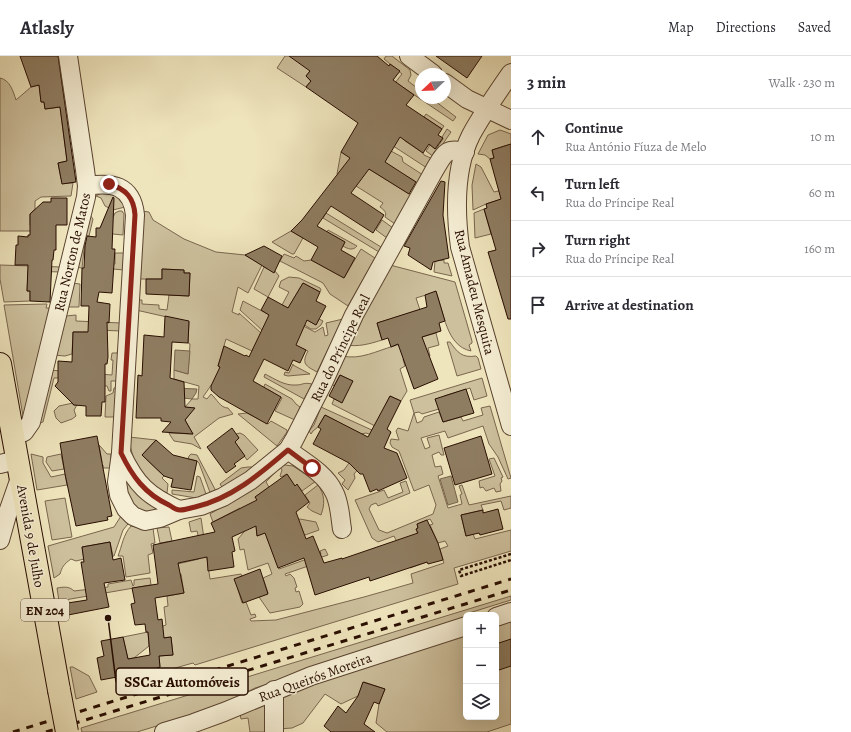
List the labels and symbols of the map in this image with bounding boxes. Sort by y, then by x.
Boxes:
north arrow [415,68,451,104]
route end [100,175,118,193]
street label: Rua Norton de Matos [50,191,95,313]
street label: Rua Amadeu Mesquita [450,227,499,357]
street label: Rua do Príncipe Real [306,291,375,405]
route start [303,459,321,477]
street label: Avenida 9 de Julho [12,482,49,589]
road number: EN 204 [21,599,69,621]
street label: Rua Queirós Moreira [256,648,375,707]
callout: SSCar Automóveis [116,668,248,695]
text: SSCar Automóveis [124,672,240,692]

